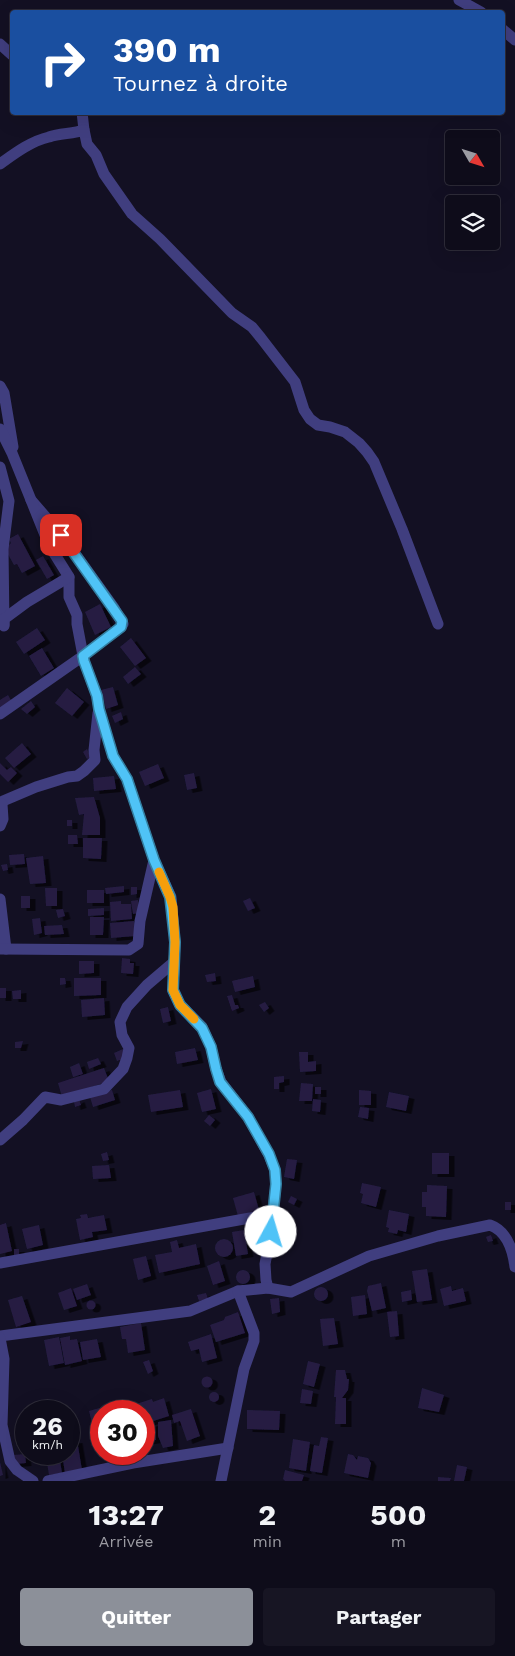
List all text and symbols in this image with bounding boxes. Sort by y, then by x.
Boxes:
text: 390 m [113,29,221,71]
icon: right [30,30,95,95]
text: Tournez à droite [113,71,288,96]
north arrow [445,130,500,185]
map controls [445,130,500,250]
button: layers [445,195,500,250]
pin [40,514,82,556]
icon: arrive [47,521,75,549]
position arrow [244,1205,296,1257]
speed limit sign: 30 [90,1400,155,1465]
text: 26 [32,1412,63,1441]
text: km/h [32,1438,63,1452]
text: 13:27 [89,1497,164,1532]
text: 2 [258,1497,276,1532]
text: 500 [370,1497,426,1532]
text: Arrivée [99,1532,154,1551]
text: min [252,1532,282,1551]
text: m [391,1532,406,1551]
button: Quitter [20,1588,253,1646]
button: Partager [263,1588,495,1646]

